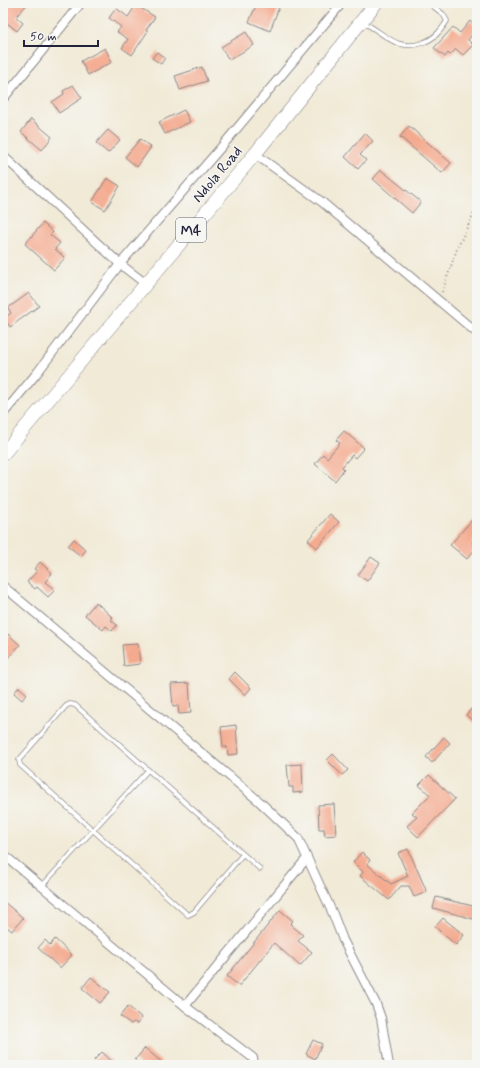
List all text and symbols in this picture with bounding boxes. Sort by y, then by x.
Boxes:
scale bar [24,22,98,48]
text: 50 m [30,29,57,45]
street label: Ndola Road [188,142,247,207]
road number: M4 [176,218,206,242]

